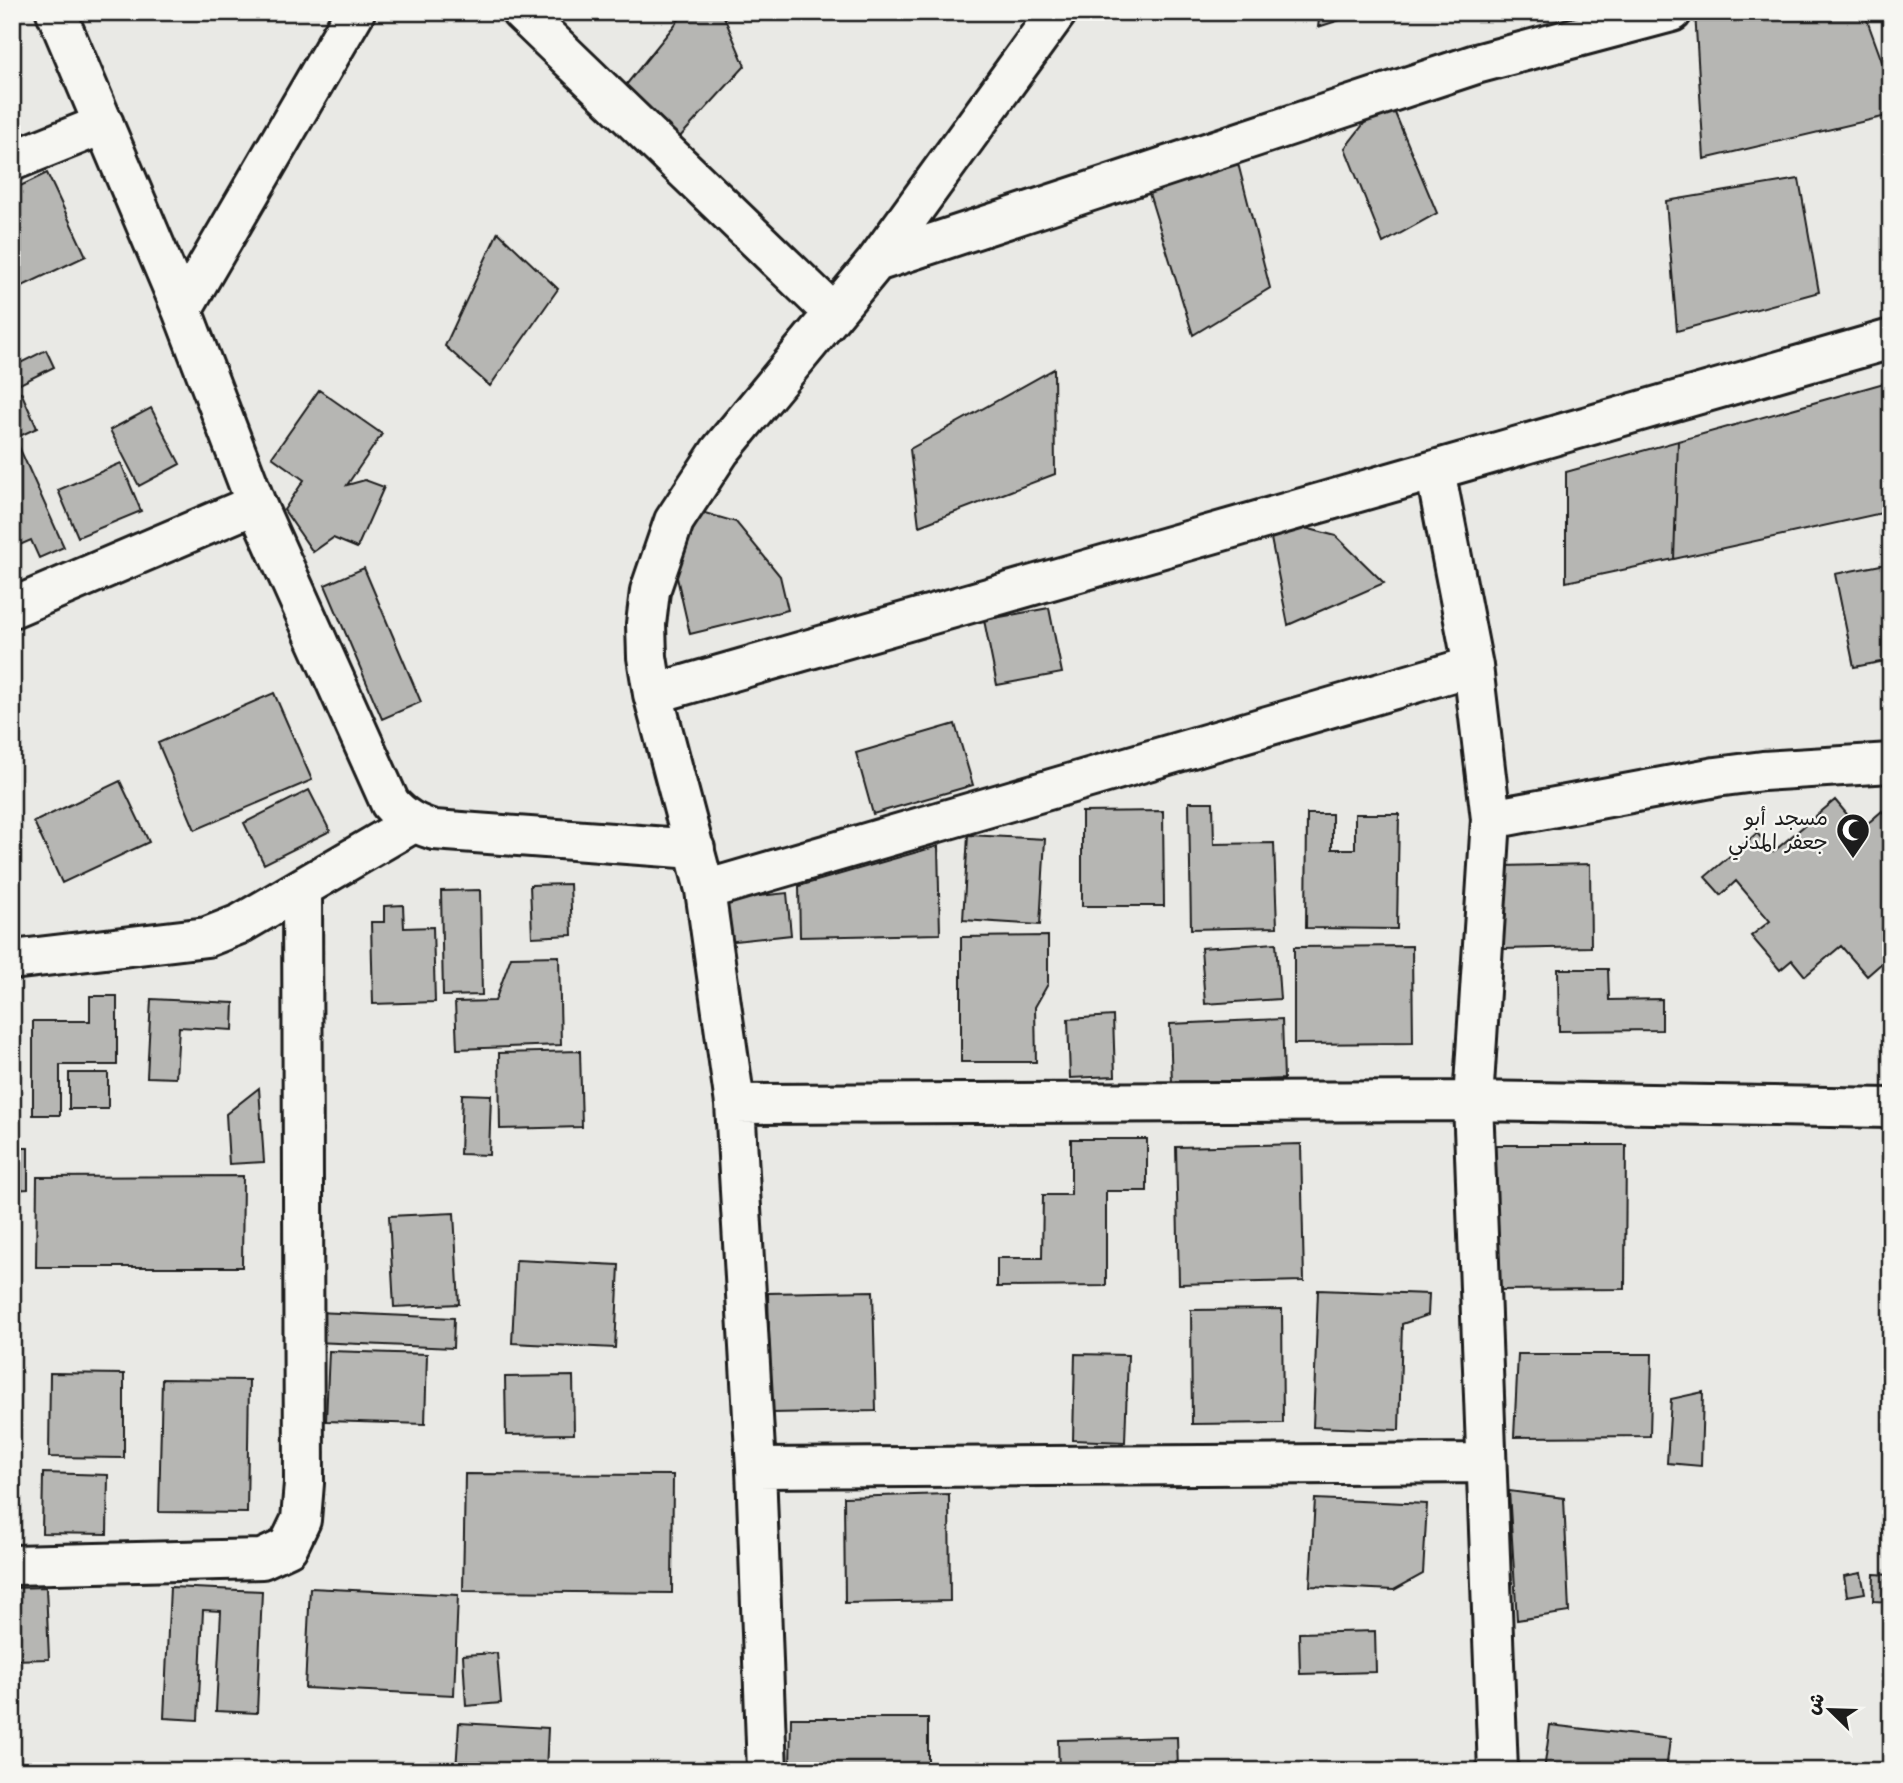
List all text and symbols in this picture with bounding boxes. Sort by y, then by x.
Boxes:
place label: مسجد أبو جعفر المدني [1728,804,1828,861]
mosque icon: مسجد أبو جعفر المدني [1834,811,1872,860]
north arrow [1794,1674,1864,1744]
text: ش [1799,1689,1832,1719]

